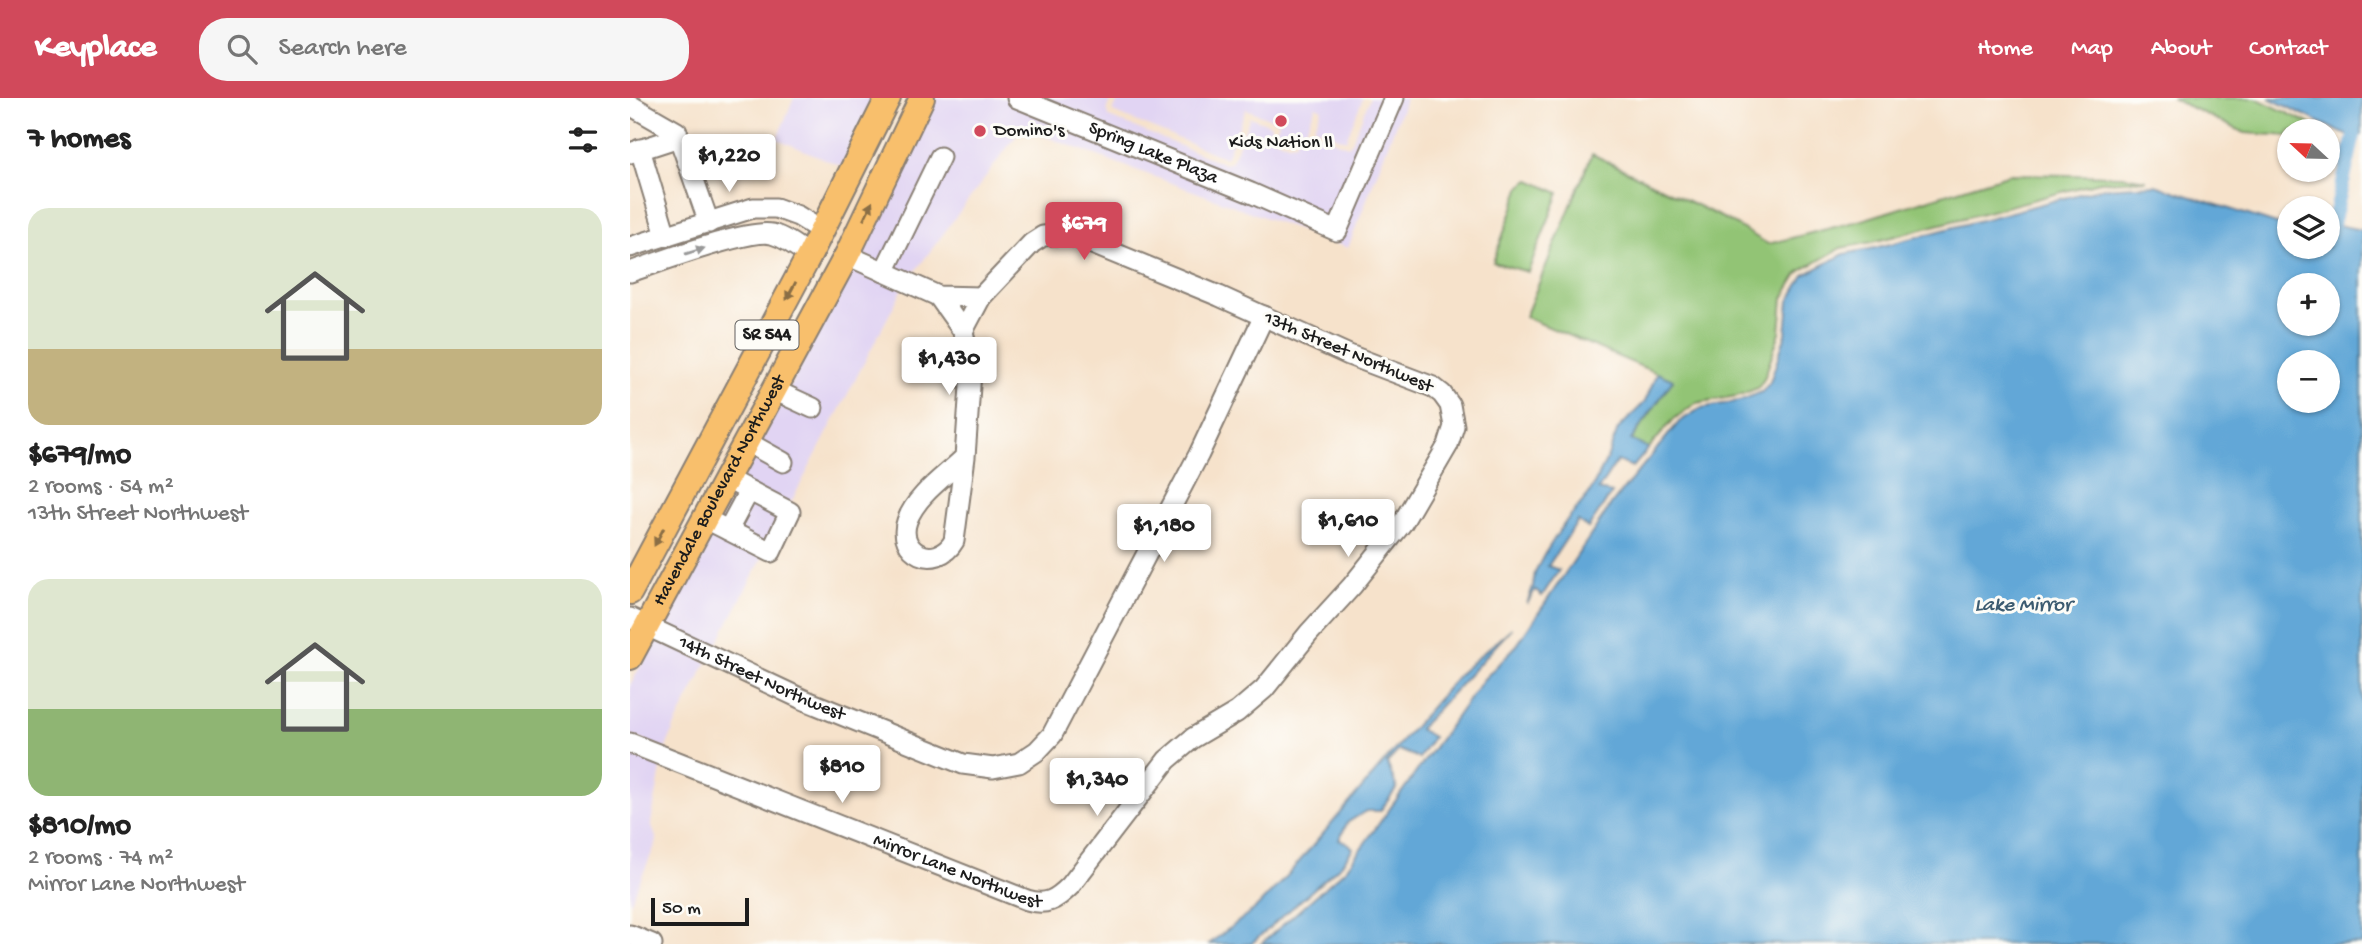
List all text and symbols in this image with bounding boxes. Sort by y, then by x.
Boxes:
search box [199,18,689,81]
text: Keyplace [35,30,157,68]
icon: search [223,30,261,68]
text: Search here [279,34,407,65]
text: Home [1977,35,2033,64]
text: Map [2071,35,2113,64]
text: About [2151,35,2211,64]
text: Contact [2249,35,2327,64]
marker: Kids Nation ll [1273,113,1289,129]
street label: Spring Lake Plaza [1085,117,1223,190]
north arrow [2277,119,2340,182]
map controls [2277,119,2340,413]
place label: Domino's [992,120,1066,143]
icon: filters [564,121,602,159]
text: 7 homes [28,123,130,158]
marker: Domino's [972,123,988,139]
place label: Kids Nation ll [1229,132,1333,155]
pin: $1,220 [672,134,786,194]
text: $1,220 [698,143,760,170]
button: layers [2277,196,2340,259]
one-way arrow [862,201,874,221]
pin: $679 [1043,202,1125,262]
text: $679 [1061,211,1107,238]
one-way arrow [685,246,706,256]
icon: home [252,253,378,379]
button: + [2277,273,2340,336]
one-way arrow [785,281,797,300]
street label: 13th Street Northwest [1259,307,1438,400]
road number: SR 544 [736,320,798,349]
pin: $1,430 [892,338,1006,397]
text: $1,430 [918,346,980,373]
button: − [2277,350,2340,413]
street label: Havendale Boulevard Northwest [648,369,792,610]
text: $679/mo [28,439,131,474]
text: 2 rooms · 54 m² [28,474,174,501]
pin: $1,610 [1291,500,1405,559]
text: 13th Street Northwest [28,501,248,528]
pin: $1,180 [1107,504,1221,564]
text: $1,610 [1318,508,1378,535]
text: $1,180 [1133,513,1195,540]
one-way arrow [653,528,665,547]
water label: Lake Mirror [1975,594,2076,619]
icon: home [252,624,378,750]
street label: 14th Street Northwest [674,630,850,727]
pin: $810 [801,746,883,805]
text: $810 [819,754,865,781]
pin: $1,340 [1040,758,1154,818]
text: $1,340 [1066,767,1128,794]
text: $810/mo [28,810,131,845]
street label: Mirror Lane Northwest [870,829,1045,914]
text: 2 rooms · 74 m² [28,845,173,872]
text: Mirror Lane Northwest [28,872,245,899]
scale bar [651,895,749,927]
text: 50 m [662,898,701,921]

